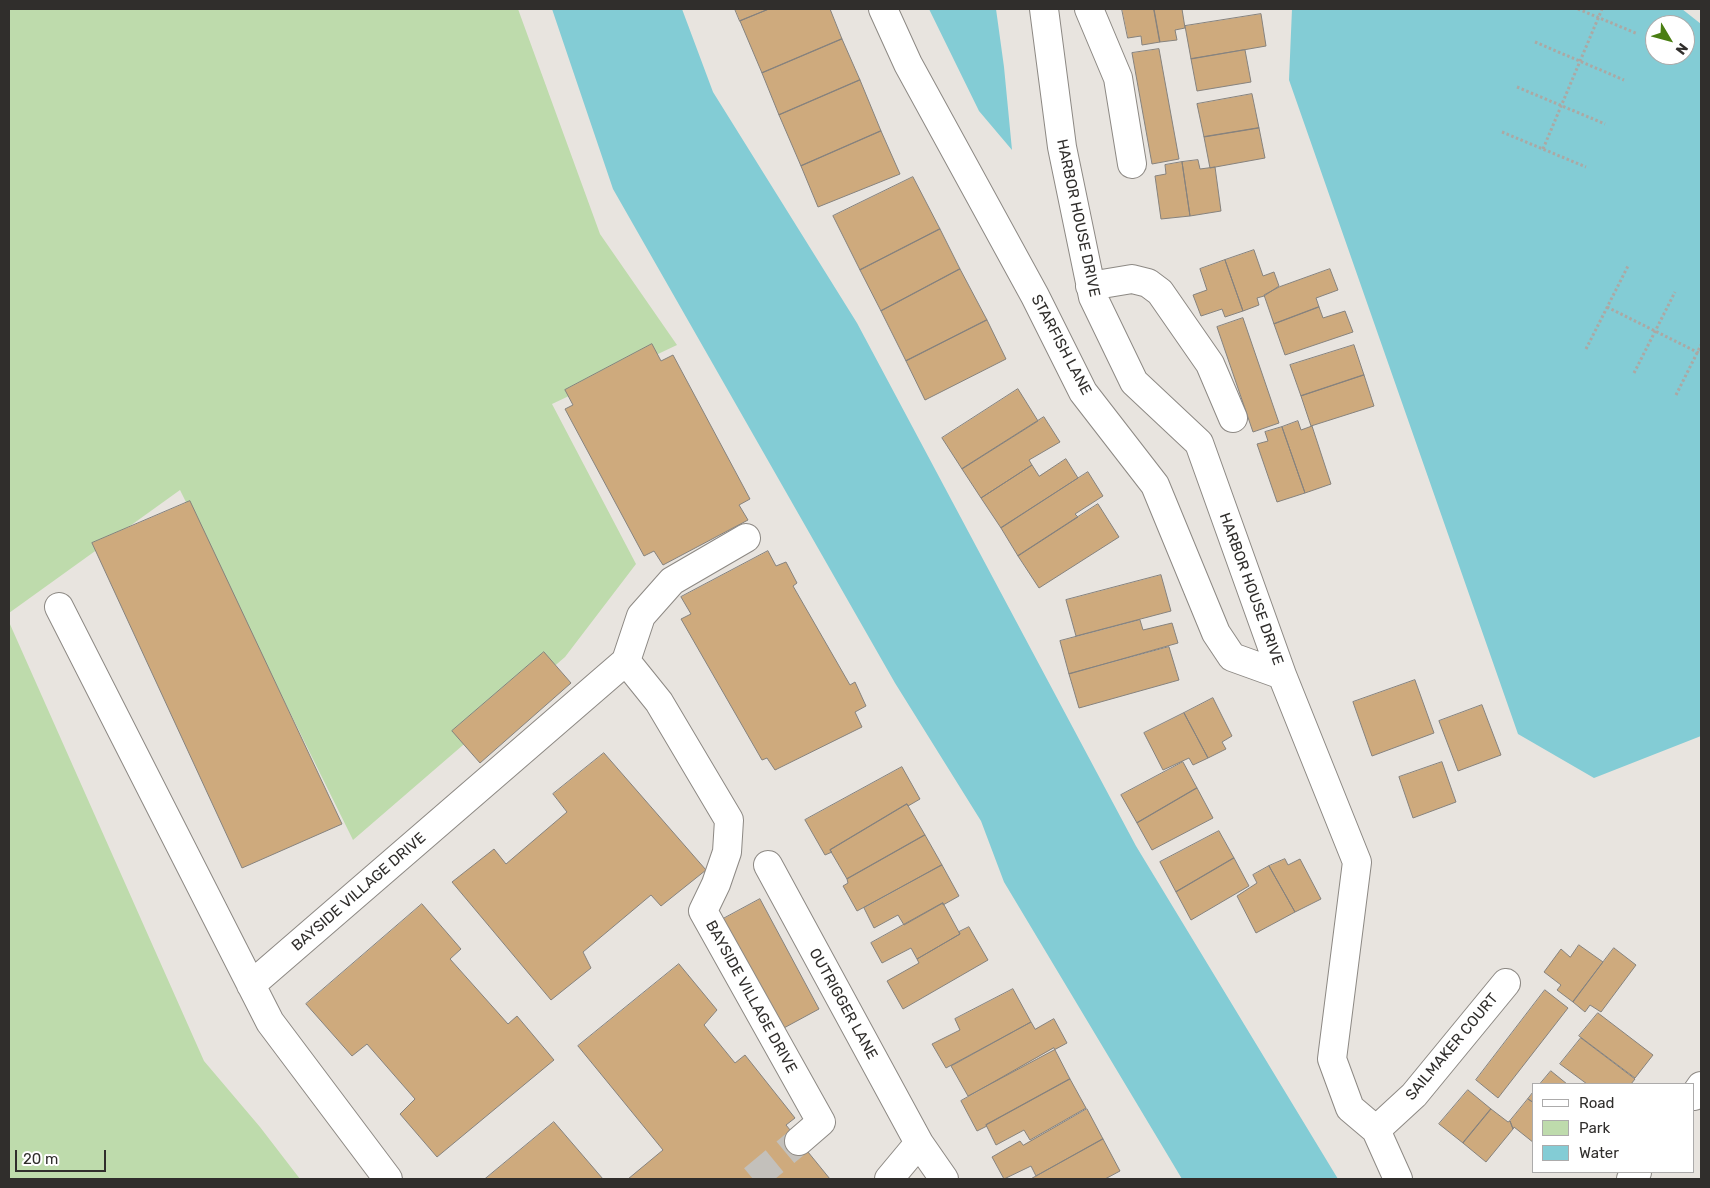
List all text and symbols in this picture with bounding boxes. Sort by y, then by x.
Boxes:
north arrow [1645,15,1695,65]
text: N [1672,40,1691,58]
street label: HARBOR HOUSE DRIVE [1052,137,1104,299]
street label: STARFISH LANE [1027,292,1095,398]
street label: HARBOR HOUSE DRIVE [1215,510,1287,668]
street label: BAYSIDE VILLAGE DRIVE [288,829,430,955]
street label: BAYSIDE VILLAGE DRIVE [702,918,800,1076]
street label: OUTRIGGER LANE [805,945,881,1063]
street label: SAILMAKER COURT [1402,990,1502,1104]
legend [1532,1083,1695,1173]
text: Road [1579,1094,1615,1112]
text: Park [1579,1119,1610,1137]
scale bar [18,1140,109,1172]
text: Water [1579,1144,1619,1162]
text: 20 m [23,1150,58,1168]

